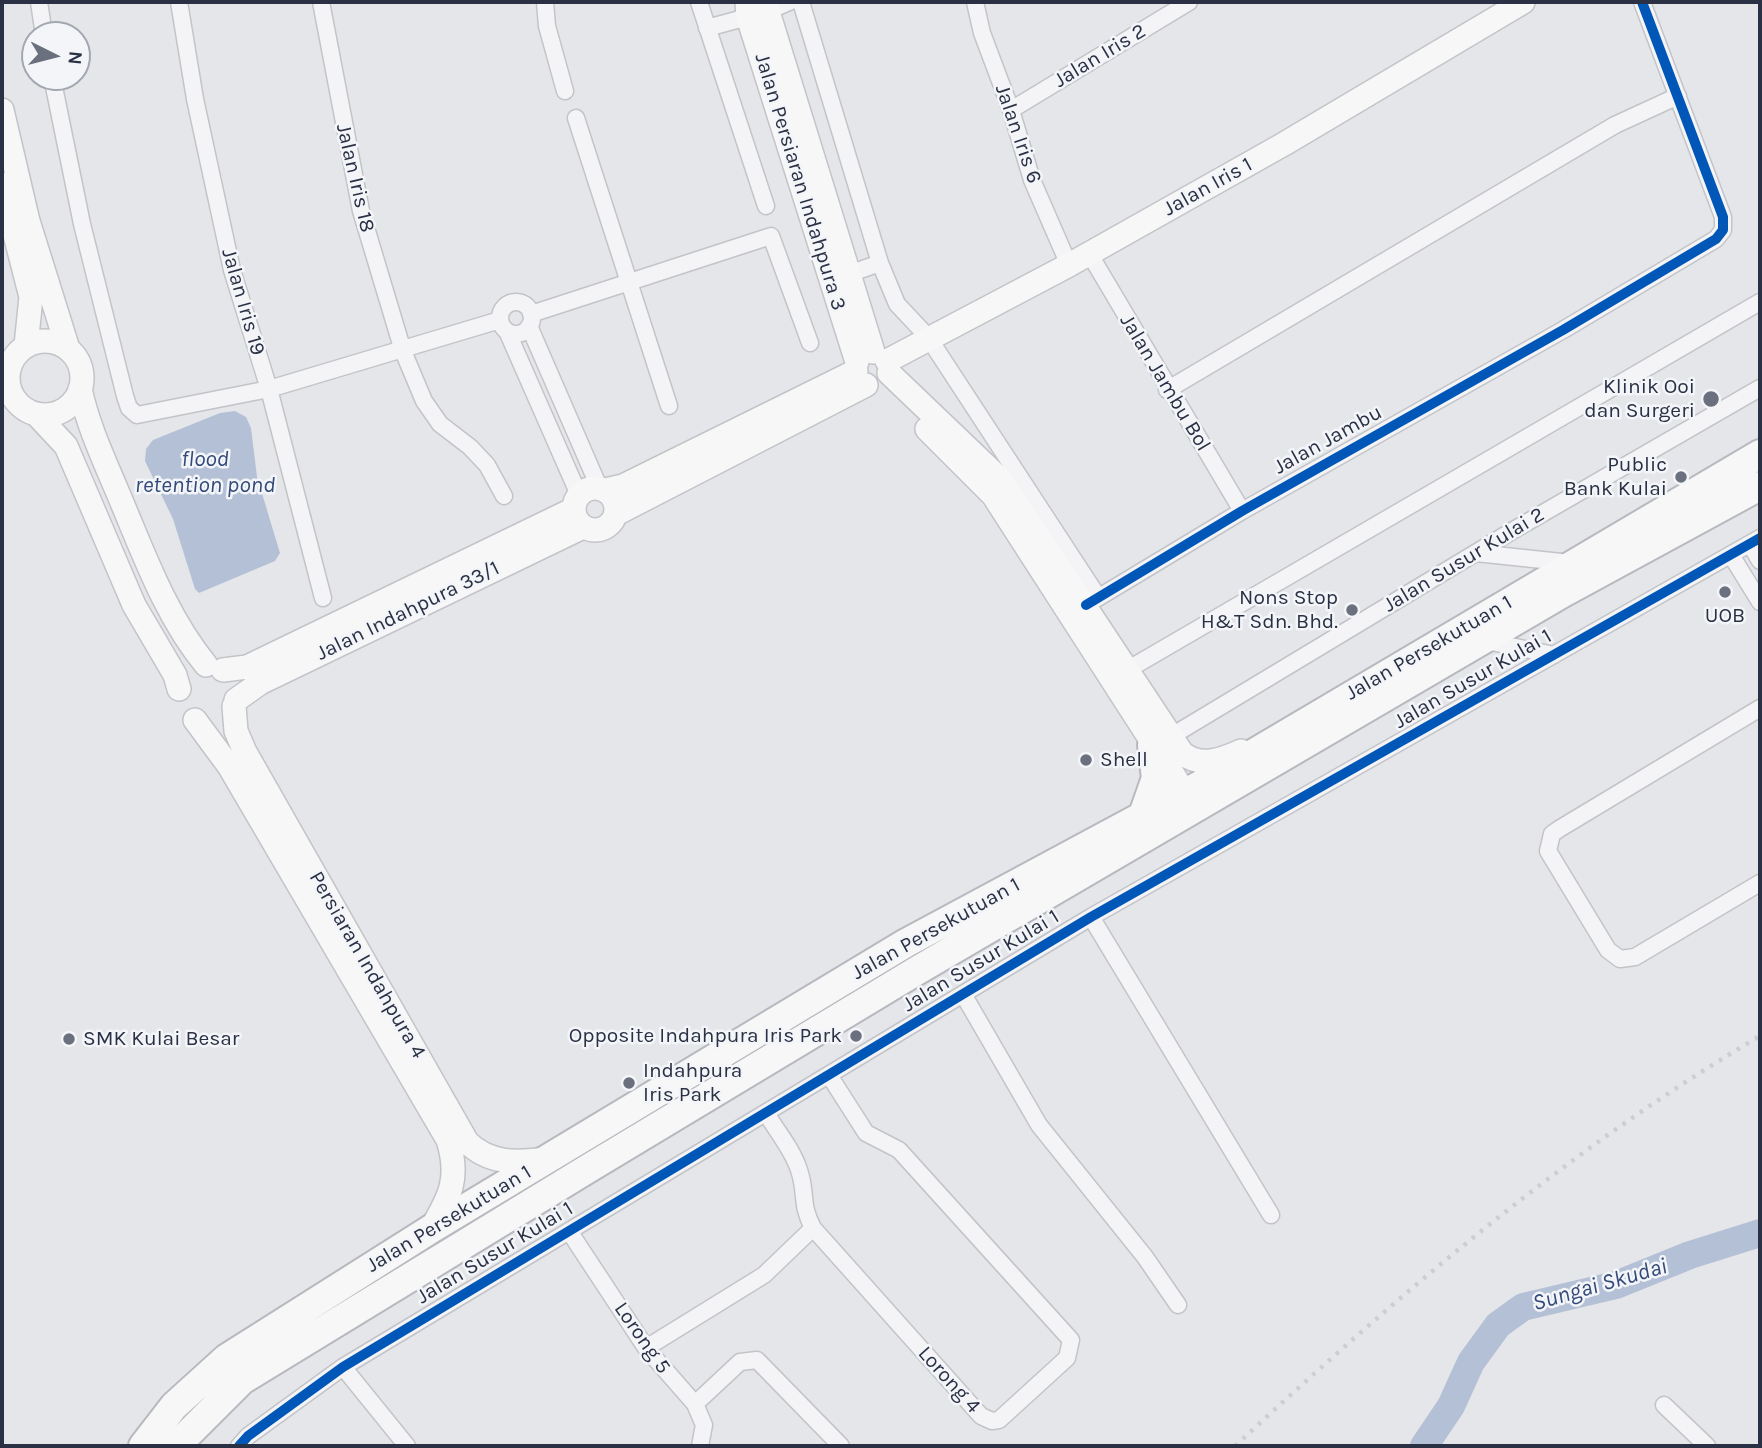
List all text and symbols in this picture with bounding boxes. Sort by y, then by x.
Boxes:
street label: Jalan Iris 2 [1049,19,1151,93]
north arrow [21,21,91,91]
text: N [63,50,87,66]
street label: Jalan Persiaran Indahpura 3 [749,50,851,314]
street label: Jalan Iris 6 [989,81,1047,187]
street label: Jalan Iris 18 [330,121,380,235]
street label: Jalan Iris 1 [1159,152,1257,222]
street label: Jalan Iris 19 [216,246,270,358]
street label: Jalan Jambu Bol [1114,310,1216,456]
place label: Klinik Ooi dan Surgeri [1584,374,1695,424]
marker: Klinik Ooi dan Surgeri [1701,389,1721,409]
street label: Jalan Jambu [1269,400,1387,480]
water label: flood retention pond [135,445,275,499]
place label: Public Bank Kulai [1564,452,1667,502]
marker: Public Bank Kulai [1673,469,1689,485]
street label: Jalan Susur Kulai 2 [1379,502,1549,618]
street label: Jalan Indahpura 33/1 [312,556,504,666]
marker: UOB [1717,584,1733,600]
place label: Nons Stop H&T Sdn. Bhd. [1201,585,1338,635]
street label: Jalan Persekutuan 1 [1341,590,1517,706]
marker: Nons Stop H&T Sdn. Bhd. [1344,602,1360,618]
place label: UOB [1705,603,1745,629]
street label: Jalan Susur Kulai 1 [1390,624,1556,734]
place label: Shell [1100,747,1148,773]
marker: Shell [1078,752,1094,768]
street label: Persiaran Indahpura 4 [303,867,431,1063]
street label: Jalan Persekutuan 1 [848,872,1024,986]
street label: Jalan Susur Kulai 1 [898,904,1064,1018]
place label: Opposite Indahpura Iris Park [569,1023,842,1049]
place label: SMK Kulai Besar [83,1026,239,1052]
marker: Opposite Indahpura Iris Park [848,1028,864,1044]
marker: SMK Kulai Besar [61,1031,77,1047]
place label: Indahpura Iris Park [643,1058,742,1108]
marker: Indahpura Iris Park [621,1075,637,1091]
street label: Jalan Persekutuan 1 [362,1160,536,1278]
street label: Jalan Susur Kulai 1 [412,1196,578,1310]
water label: Sungai Skudai [1530,1253,1670,1317]
street label: Lorong 5 [608,1297,676,1379]
street label: Lorong 4 [912,1341,986,1419]

